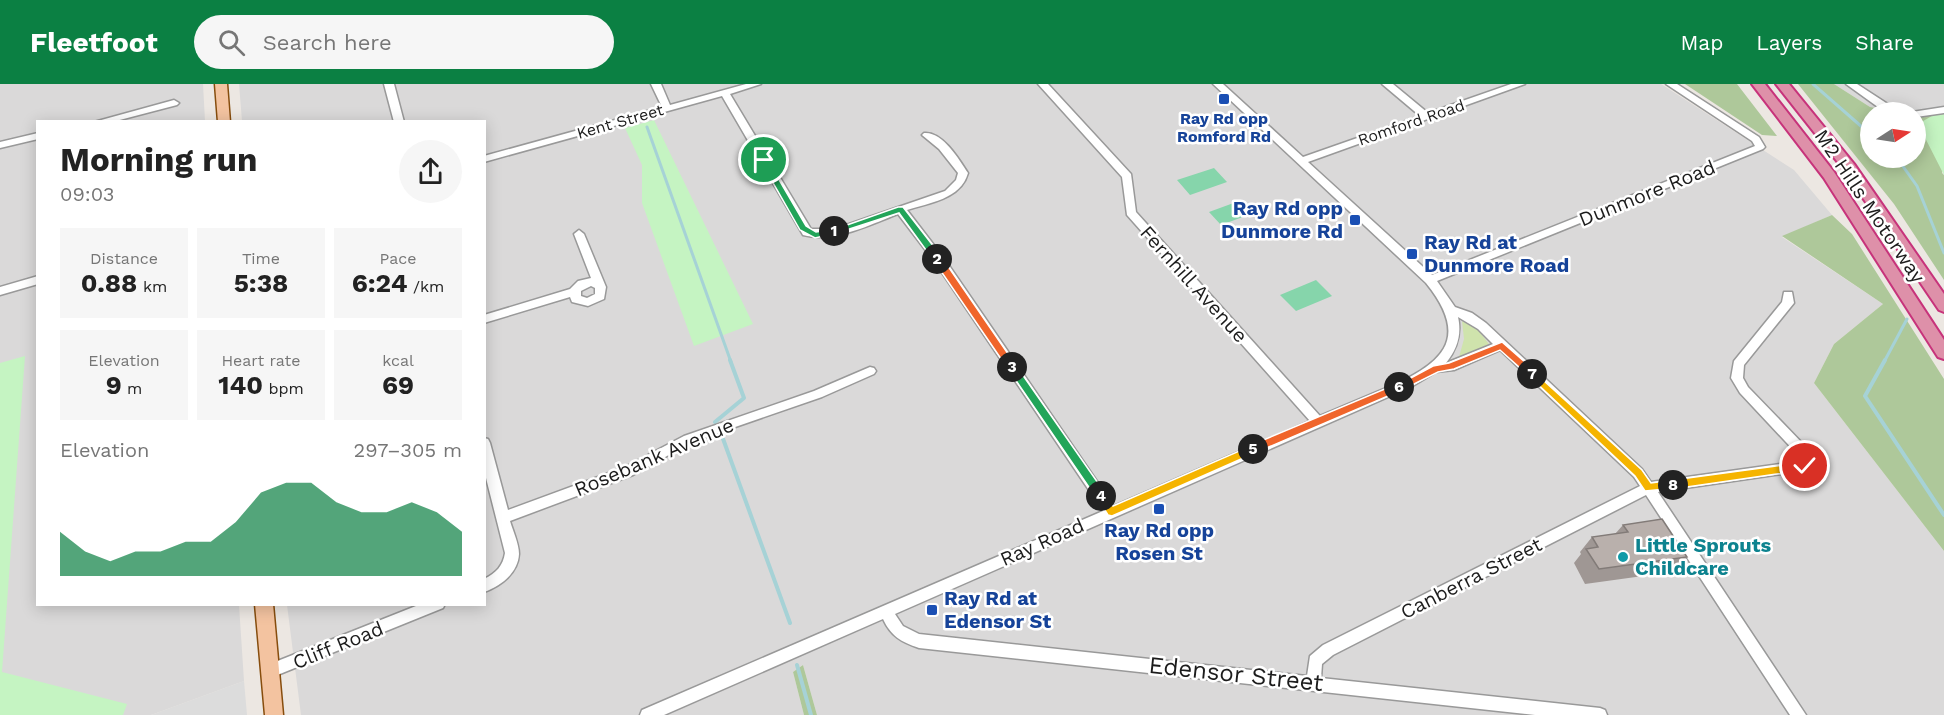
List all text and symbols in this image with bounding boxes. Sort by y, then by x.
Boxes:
search box [194,15,614,69]
text: Fleetfoot [30,26,158,59]
icon: search [215,26,248,59]
text: Search here [263,30,392,55]
text: Map [1680,30,1723,55]
text: Layers [1756,30,1822,55]
text: Share [1855,30,1914,55]
marker: Ray Rd opp Romford Rd [1217,92,1231,106]
street label: Romford Road [1355,95,1467,150]
street label: Kent Street [575,100,666,143]
north arrow [1860,102,1926,168]
map controls [1860,102,1926,168]
place label: Ray Rd opp Romford Rd [1177,109,1271,146]
street label: M2 Hills Motorway [1810,125,1931,288]
pin [738,134,789,185]
text: Morning run [60,140,257,179]
button: share [399,140,462,203]
icon: arrive [747,143,780,176]
street label: Dunmore Road [1575,155,1719,231]
text: 09:03 [60,182,114,206]
place label: Ray Rd opp Dunmore Rd [1221,196,1343,243]
marker: Ray Rd opp Dunmore Rd [1348,213,1362,227]
pin: 1 [819,216,849,246]
text: 1 [831,221,837,240]
street label: Fernhill Avenue [1135,221,1253,347]
place label: Ray Rd at Dunmore Road [1424,230,1569,277]
pin: 2 [922,244,952,274]
marker: Ray Rd at Dunmore Road [1405,247,1419,261]
text: Distance [90,249,158,268]
text: Time [242,249,280,268]
text: Pace [379,249,417,268]
text: 2 [932,249,942,268]
text: 0.88 [81,268,137,298]
text: 5:38 [234,268,288,298]
text: 6:24 [352,268,408,298]
text: km [137,277,167,296]
text: /km [408,277,444,296]
text: Elevation [88,351,160,370]
text: Heart rate [221,351,301,370]
text: kcal [382,351,414,370]
pin: 3 [997,352,1027,382]
text: 3 [1007,357,1017,376]
pin: 7 [1517,359,1547,389]
text: 7 [1527,364,1537,383]
text: 9 [106,370,122,400]
text: 140 [218,370,263,400]
text: 69 [382,370,414,400]
pin: 6 [1384,372,1414,402]
text: 6 [1394,377,1404,396]
text: m [122,379,142,398]
text: bpm [263,379,304,398]
street label: Rosebank Avenue [571,413,737,501]
pin: 5 [1238,434,1268,464]
text: Elevation [60,438,149,462]
text: 297–305 m [354,438,462,462]
text: 5 [1248,439,1258,458]
pin [1779,440,1830,491]
icon: check [1788,449,1821,482]
pin: 8 [1658,470,1688,500]
text: 8 [1668,475,1678,494]
pin: 4 [1086,481,1116,511]
text: 4 [1096,486,1106,505]
marker: Ray Rd opp Rosen St [1152,502,1166,516]
street label: Ray Road [996,513,1088,571]
place label: Ray Rd opp Rosen St [1104,518,1214,565]
street label: Canberra Street [1396,532,1546,624]
place label: Little Sprouts Childcare [1635,533,1771,580]
marker: Little Sprouts Childcare [1616,550,1630,564]
place label: Ray Rd at Edensor St [944,586,1051,633]
marker: Ray Rd at Edensor St [925,603,939,617]
street label: Cliff Road [289,616,387,674]
street label: Edensor Street [1147,651,1325,697]

